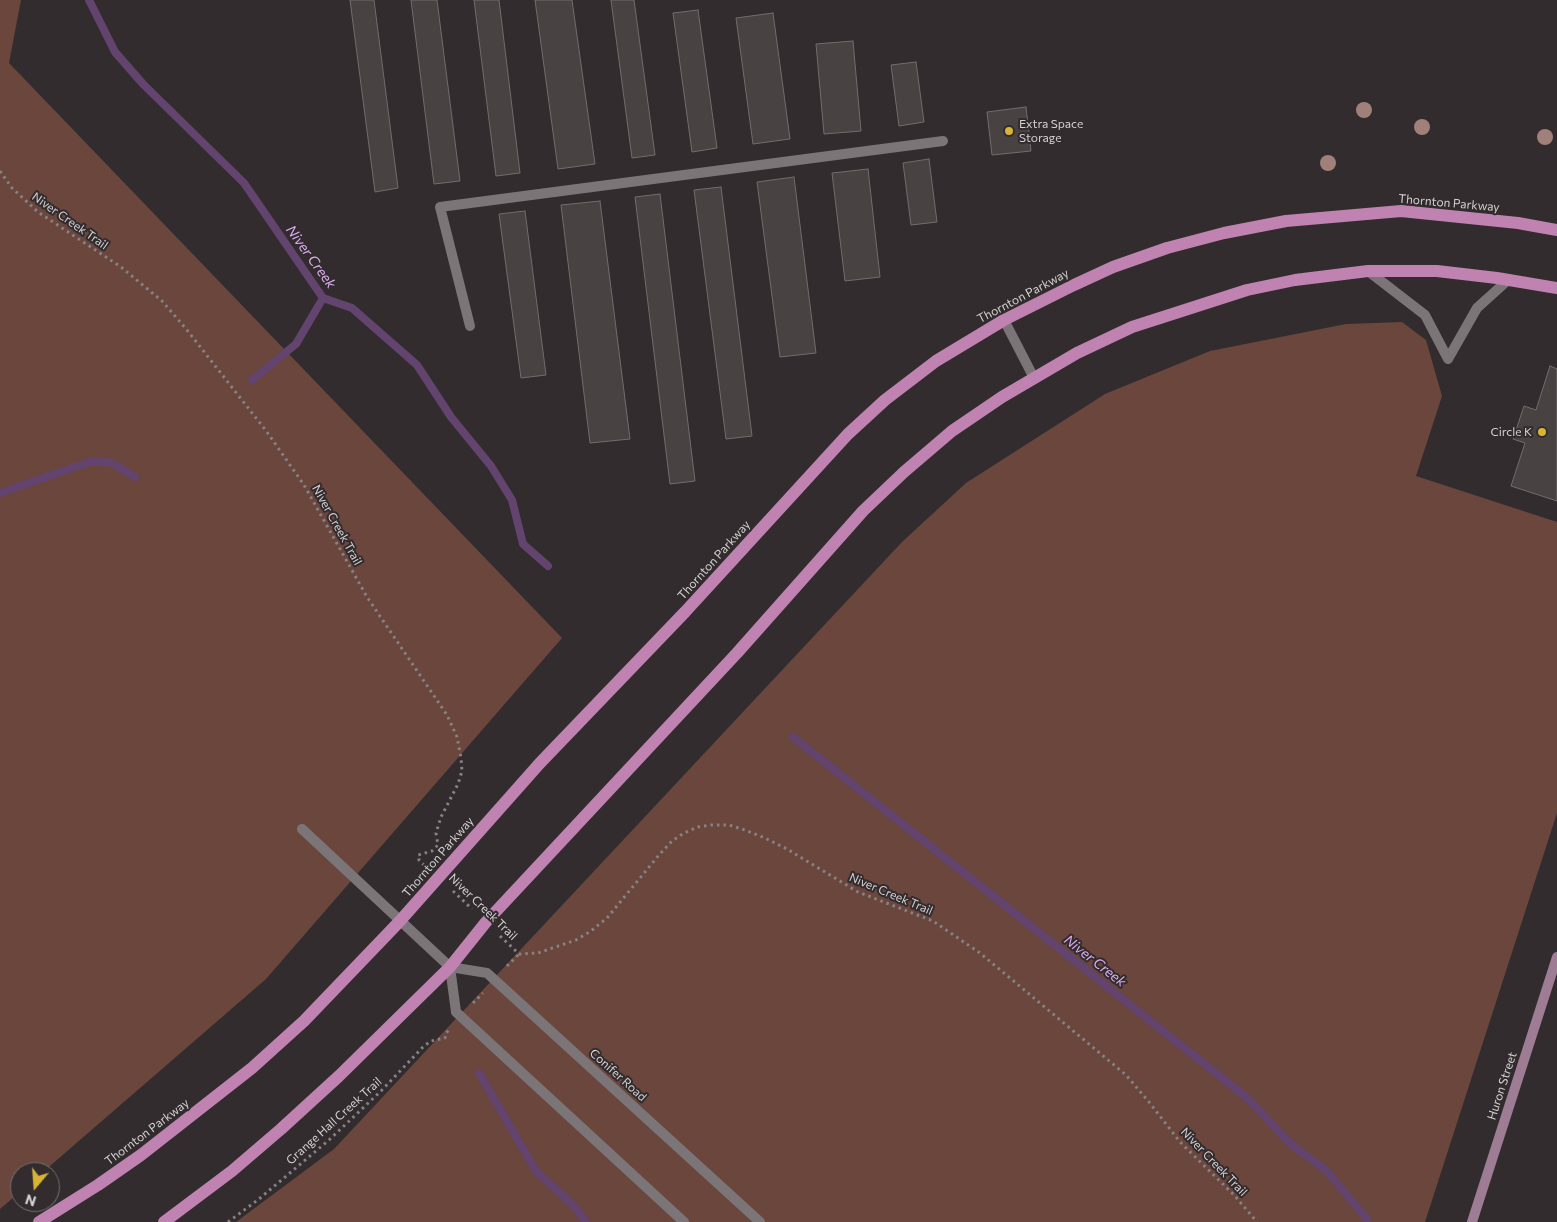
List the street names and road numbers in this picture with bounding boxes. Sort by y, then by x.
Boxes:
street label: Niver Creek Trail [29,189,111,253]
street label: Thornton Parkway [1398,191,1500,215]
street label: Thornton Parkway [975,266,1071,326]
street label: Niver Creek Trail [309,482,365,568]
street label: Thornton Parkway [675,517,753,603]
street label: Thornton Parkway [399,814,477,900]
street label: Niver Creek Trail [847,870,935,918]
street label: Niver Creek Trail [446,871,520,943]
street label: Conifer Road [587,1046,649,1104]
street label: Huron Street [1484,1050,1520,1122]
street label: Grange Hall Creek Trail [283,1074,385,1168]
street label: Thornton Parkway [102,1096,192,1168]
street label: Niver Creek Trail [1178,1125,1250,1199]

